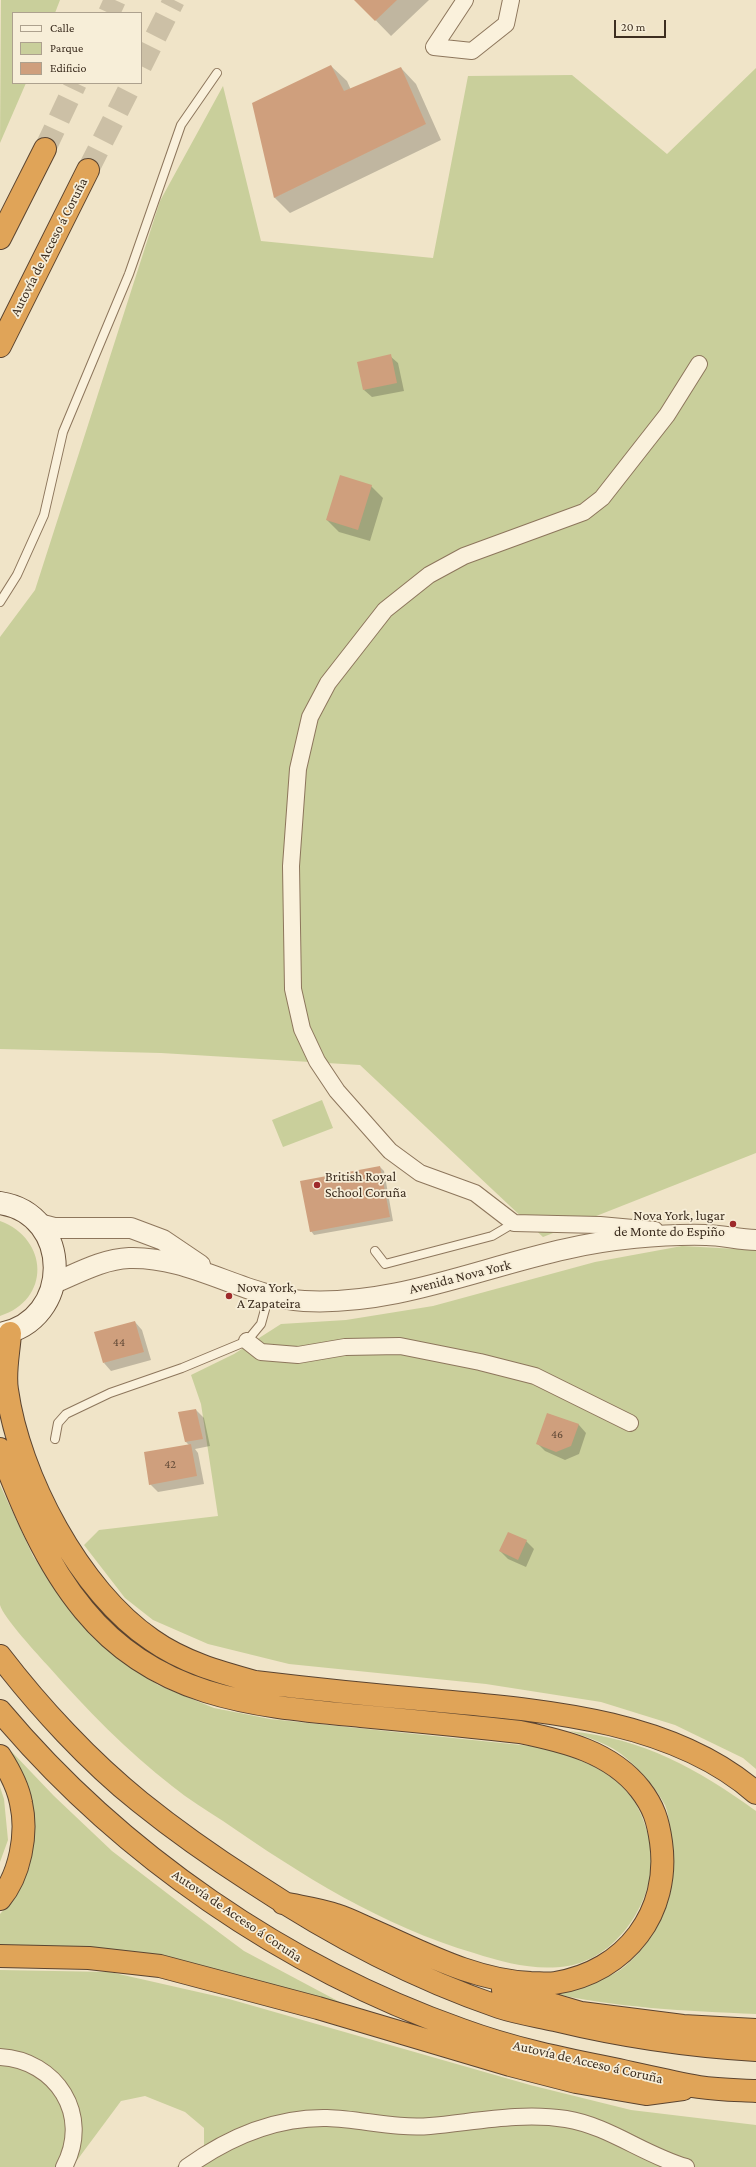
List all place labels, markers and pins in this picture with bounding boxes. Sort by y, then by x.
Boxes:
place label: British Royal School Coruña [325,1169,407,1202]
marker: British Royal School Coruña [312,1180,322,1190]
place label: Nova York, lugar de Monte do Espiño [614,1208,725,1240]
marker: Nova York, lugar de Monte do Espiño [728,1219,738,1229]
place label: Nova York, A Zapateira [237,1280,301,1312]
marker: Nova York, A Zapateira [224,1291,234,1301]

